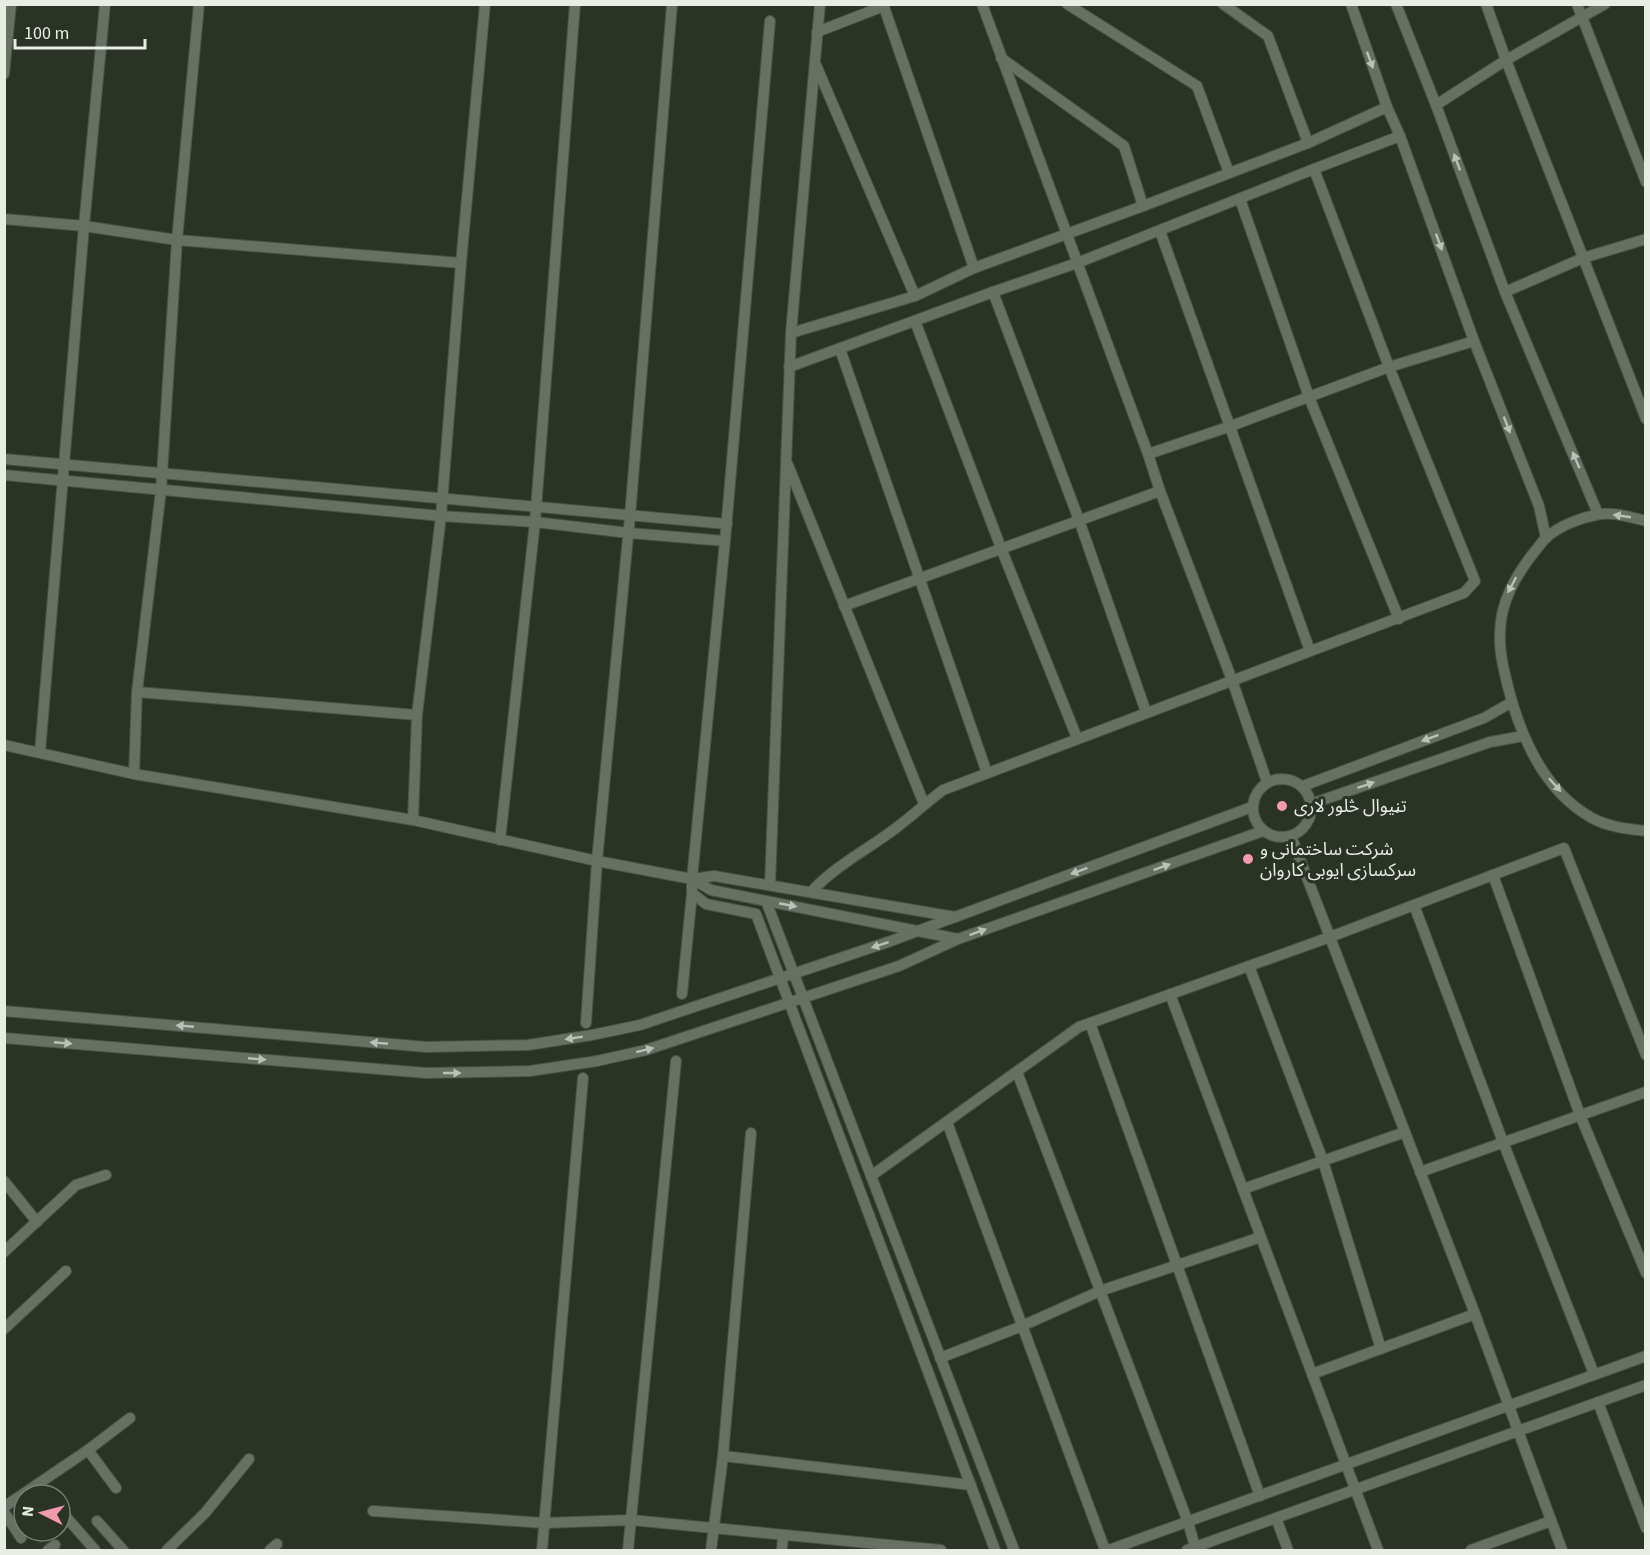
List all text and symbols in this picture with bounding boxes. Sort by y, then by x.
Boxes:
scale bar [15,12,146,50]
text: 100 m [24,21,69,46]
one-way arrow [1366,51,1376,69]
one-way arrow [1452,153,1461,171]
one-way arrow [1434,233,1444,251]
one-way arrow [1502,416,1512,434]
one-way arrow [1570,451,1580,469]
one-way arrow [1612,511,1631,521]
one-way arrow [1507,577,1517,594]
one-way arrow [1421,734,1439,744]
one-way arrow [1548,777,1561,792]
one-way arrow [1357,780,1375,789]
place label: تڼیوال څلور لاری [1294,794,1407,819]
marker: تڼیوال څلور لاری [1275,799,1289,813]
place label: شرکت ساختمانی و سرکسازی ایوبی کاروان [1260,837,1416,883]
marker: شرکت ساختمانی و سرکسازی ایوبی کاروان [1241,852,1255,866]
one-way arrow [1153,861,1171,871]
one-way arrow [1070,866,1088,876]
one-way arrow [779,901,798,910]
one-way arrow [970,927,988,937]
one-way arrow [871,940,889,950]
one-way arrow [176,1021,195,1031]
one-way arrow [564,1033,583,1042]
one-way arrow [53,1038,72,1047]
one-way arrow [370,1038,389,1048]
one-way arrow [635,1045,654,1055]
one-way arrow [248,1054,267,1064]
one-way arrow [442,1068,461,1078]
north arrow [12,1483,72,1543]
text: N [17,1505,40,1518]

